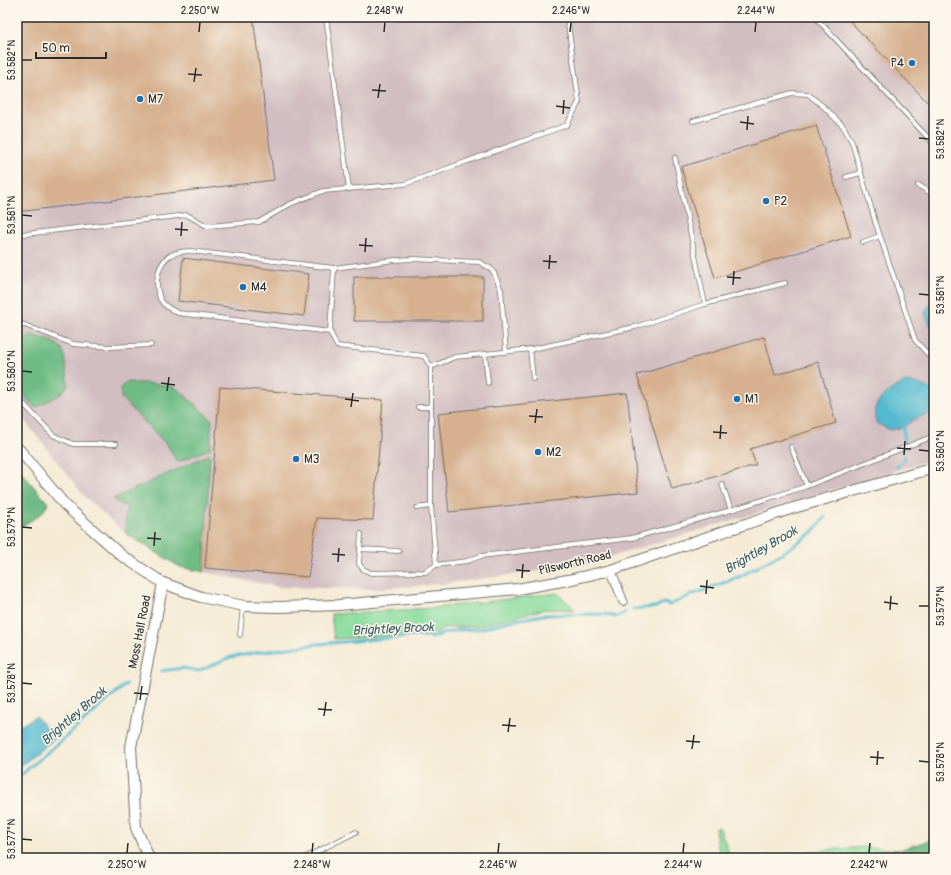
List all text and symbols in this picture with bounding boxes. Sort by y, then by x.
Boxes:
text: 2.250°W [181,5,220,17]
text: 2.248°W [366,5,404,17]
text: 2.246°W [552,5,590,17]
text: 2.244°W [737,5,775,17]
scale bar [36,34,106,60]
text: 53.582°N [6,40,18,80]
text: 50 m [42,41,70,56]
place label: P4 [890,56,904,71]
marker: P4 [907,58,917,68]
place label: M7 [148,92,164,107]
marker: M7 [135,94,145,104]
text: 53.582°N [935,119,947,159]
place label: P2 [774,194,788,209]
text: 53.581°N [6,195,18,234]
marker: P2 [761,196,771,206]
text: 53.581°N [935,275,947,314]
place label: M4 [251,280,267,295]
marker: M4 [238,282,248,292]
text: 53.580°N [6,350,18,392]
place label: M1 [745,392,758,407]
marker: M1 [732,394,742,404]
text: 53.580°N [935,430,947,472]
place label: M2 [546,445,562,460]
marker: M2 [533,447,543,457]
place label: M3 [304,452,320,467]
marker: M3 [291,454,301,464]
text: 53.579°N [6,507,18,547]
water label: Brightley Brook [722,522,802,577]
street label: Pilsworth Road [537,547,613,579]
text: 53.579°N [935,586,947,626]
street label: Moss Hall Road [126,594,155,670]
water label: Brightley Brook [352,619,436,639]
text: 53.578°N [6,663,18,703]
water label: Brightley Brook [38,682,111,749]
text: 53.578°N [935,742,947,782]
text: 53.577°N [6,819,18,859]
text: 2.250°W [108,859,147,871]
text: 2.248°W [293,859,331,871]
text: 2.246°W [479,859,517,871]
text: 2.244°W [664,859,702,871]
text: 2.242°W [850,859,888,871]

